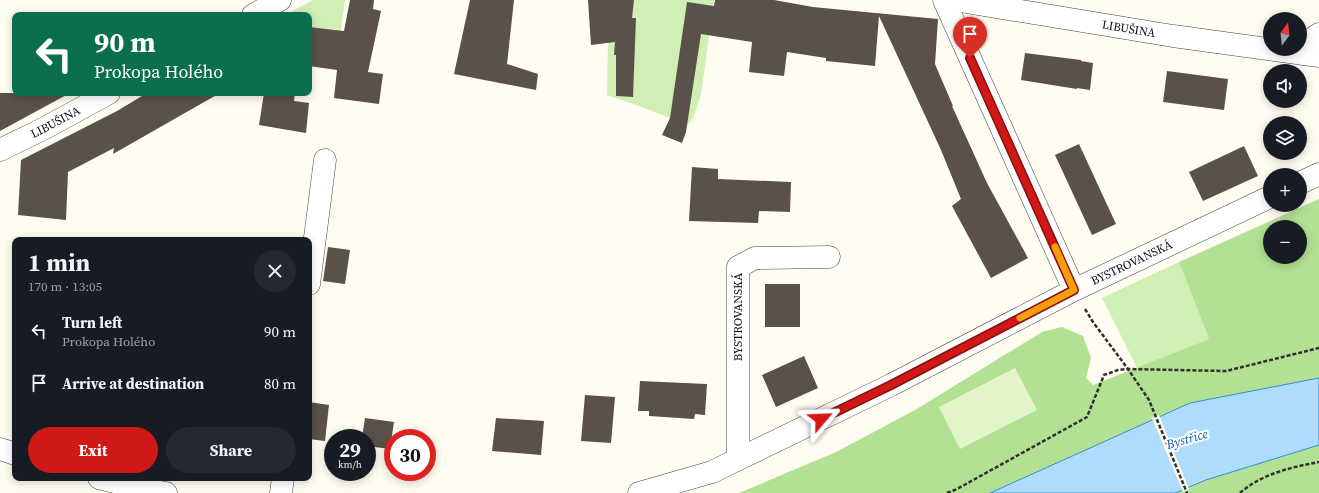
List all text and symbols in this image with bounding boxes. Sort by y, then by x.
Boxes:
north arrow [1263,12,1307,56]
map controls [1263,12,1307,264]
street label: LIBUŠINA [1101,16,1157,41]
pin [953,17,987,58]
text: 90 m [94,23,156,61]
icon: arrive [959,23,981,45]
icon: left [28,28,80,80]
text: Prokopa Holého [94,59,223,84]
button: sound [1263,64,1307,108]
street label: LIBUŠINA [28,102,83,142]
button: layers [1263,116,1307,160]
button: + [1263,168,1307,212]
button: − [1263,220,1307,264]
street label: BYSTROVANSKÁ [1088,236,1175,289]
text: 1 min [28,246,90,279]
button: close [254,250,296,292]
street label: BYSTROVANSKÁ [730,273,746,361]
text: 170 m · 13:05 [28,278,102,295]
text: Turn left [62,312,122,333]
icon: left [28,320,50,342]
text: 90 m [264,321,296,342]
text: Prokopa Holého [62,333,155,350]
icon: arrive [28,372,50,394]
text: Arrive at destination [62,373,204,394]
text: 80 m [264,373,296,394]
position arrow [800,398,842,440]
water label: Bystřice [1163,425,1210,453]
button: Exit [28,427,158,473]
button: Share [166,427,296,473]
speed limit sign: 30 [384,429,436,481]
text: 29 [339,436,361,464]
text: km/h [338,458,362,471]

